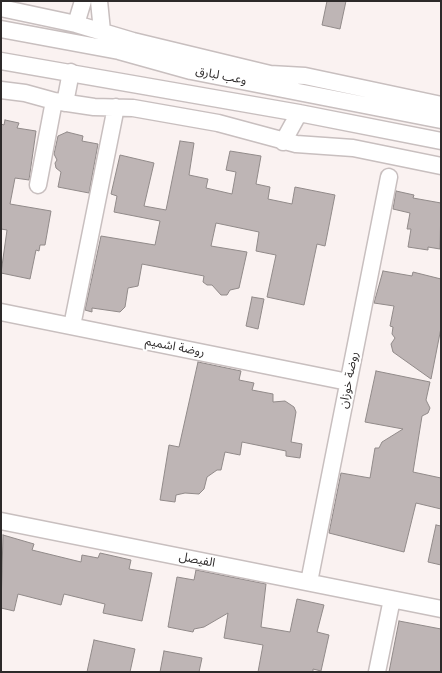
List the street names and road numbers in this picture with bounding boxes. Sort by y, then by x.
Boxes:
street label: وعب لبارق [194,64,248,88]
street label: روضة اشميم [144,334,206,360]
street label: روضة خوزان [336,350,362,410]
street label: الفيصل [178,549,216,571]

